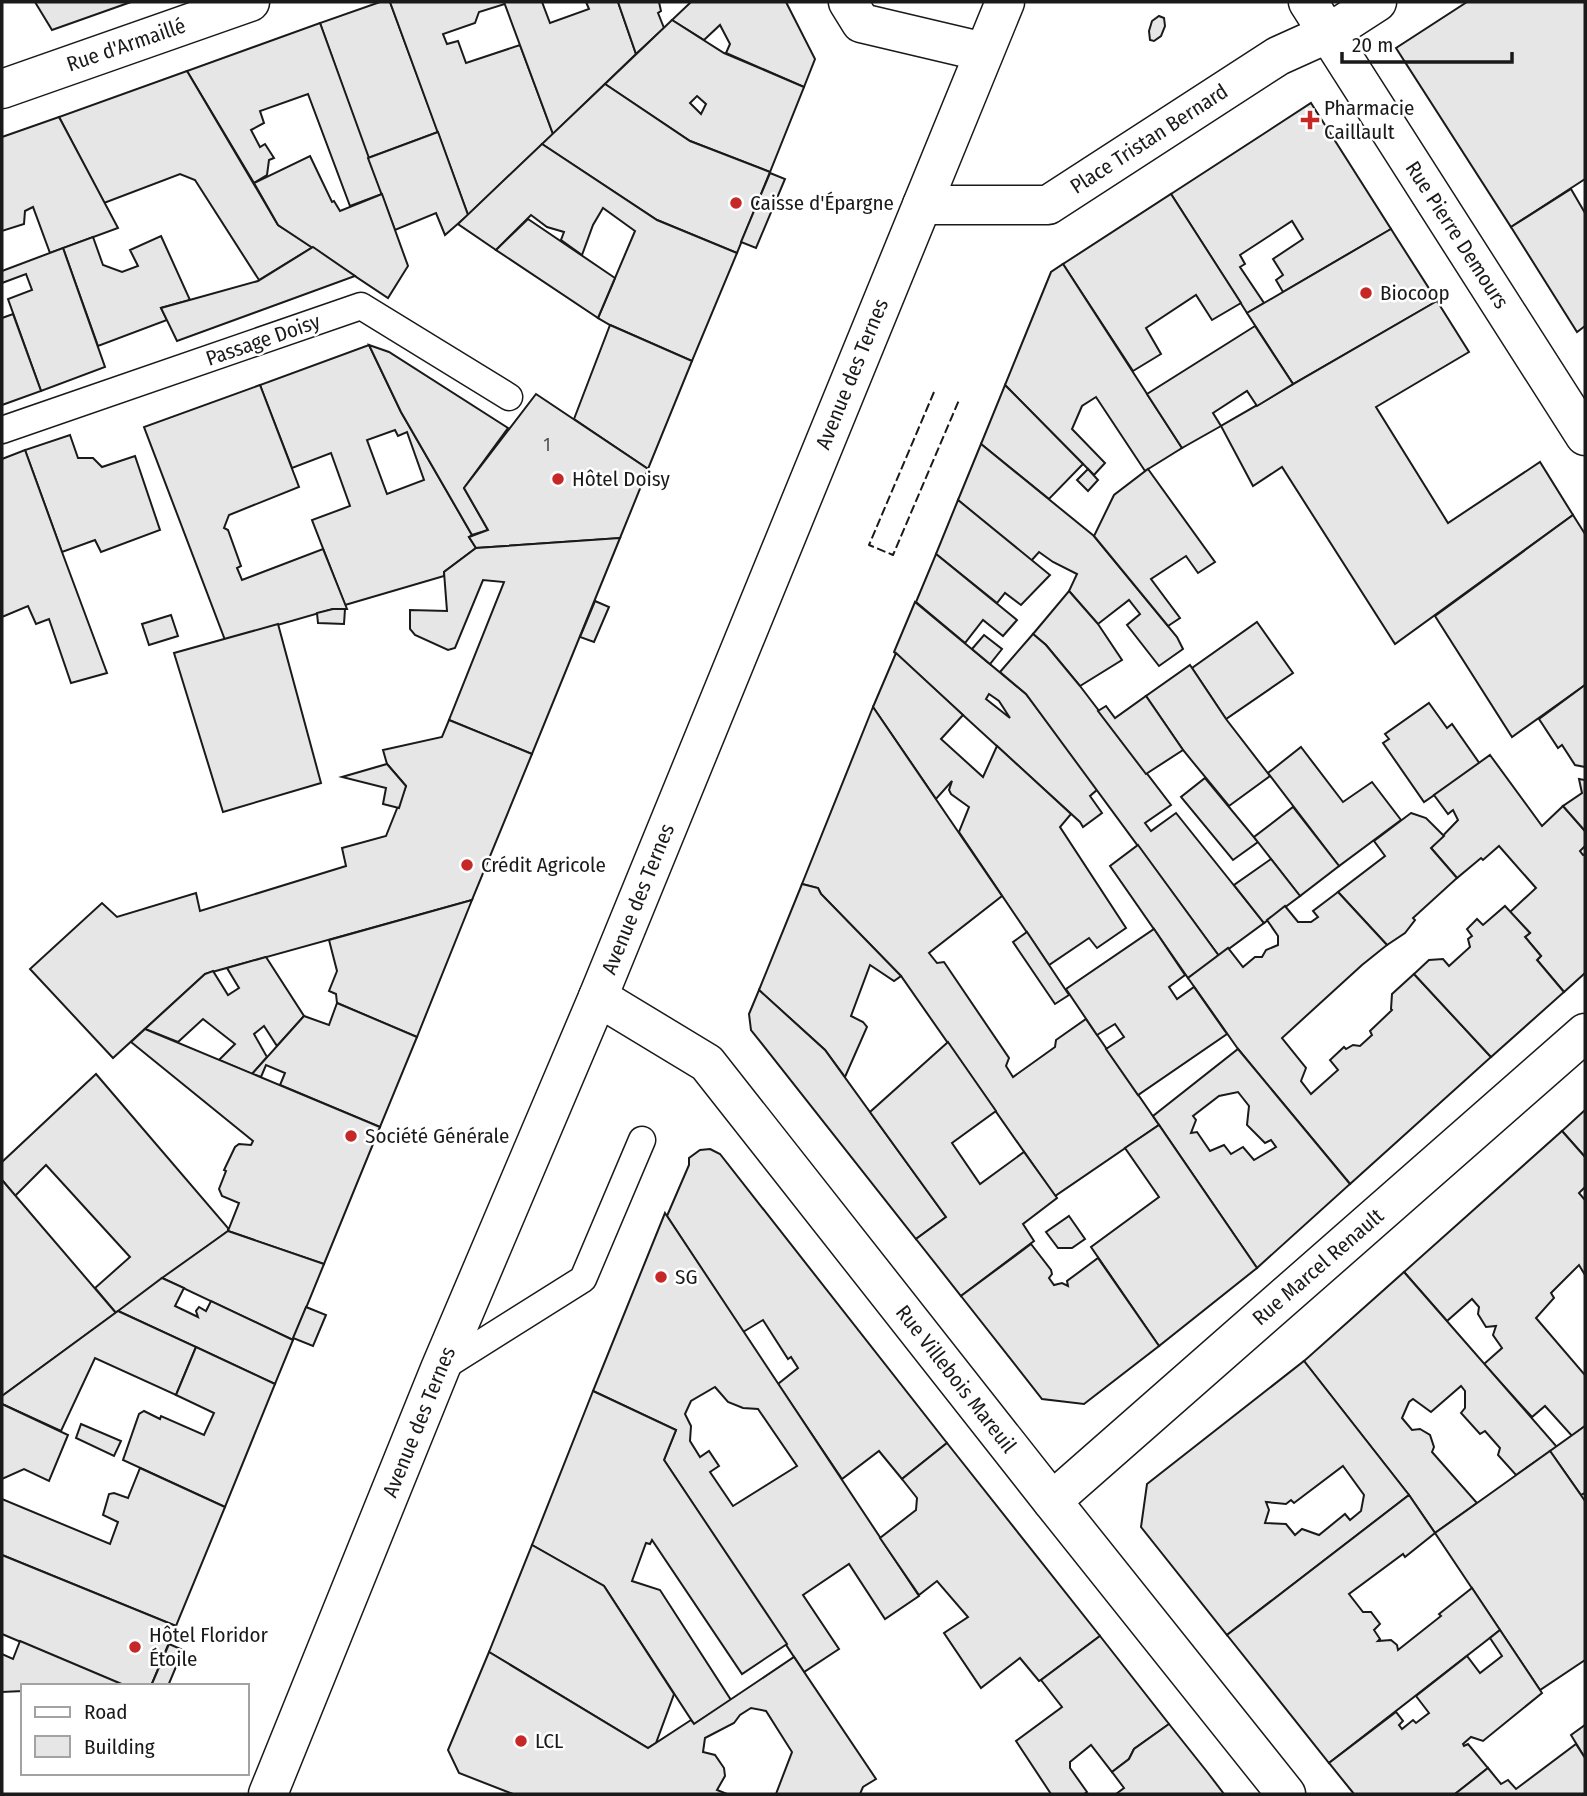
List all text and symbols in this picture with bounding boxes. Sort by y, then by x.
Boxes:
street label: Rue d'Armaillé [63,13,189,77]
scale bar [1342,21,1512,65]
text: 20 m [1352,32,1393,58]
street label: Place Tristan Bernard [1065,78,1233,200]
place label: Pharmacie Caillault [1324,95,1414,145]
marker: Pharmacie Caillault [1302,112,1318,128]
street label: Rue Pierre Demours [1400,156,1514,314]
place label: Caisse d'Épargne [750,190,894,216]
marker: Caisse d'Épargne [728,195,744,211]
place label: Biocoop [1380,280,1450,306]
marker: Biocoop [1358,285,1374,301]
street label: Avenue des Ternes [810,295,894,453]
street label: Passage Doisy [202,308,324,372]
house number: 1 [543,434,551,456]
place label: Hôtel Doisy [572,466,670,492]
marker: Hôtel Doisy [550,471,566,487]
street label: Avenue des Ternes [596,820,680,978]
place label: Crédit Agricole [481,852,606,878]
marker: Crédit Agricole [459,857,475,873]
place label: Société Générale [365,1123,509,1149]
marker: Société Générale [343,1128,359,1144]
street label: Rue Marcel Renault [1247,1203,1389,1331]
place label: SG [675,1264,697,1290]
marker: SG [653,1269,669,1285]
street label: Rue Villebois Mareuil [890,1300,1022,1459]
street label: Avenue des Ternes [377,1343,461,1501]
place label: Hôtel Floridor Étoile [149,1622,269,1672]
marker: Hôtel Floridor Étoile [127,1639,143,1655]
legend [21,1684,248,1775]
text: Road [84,1699,128,1725]
place label: LCL [535,1728,564,1754]
marker: LCL [513,1733,529,1749]
text: Building [84,1734,155,1760]

